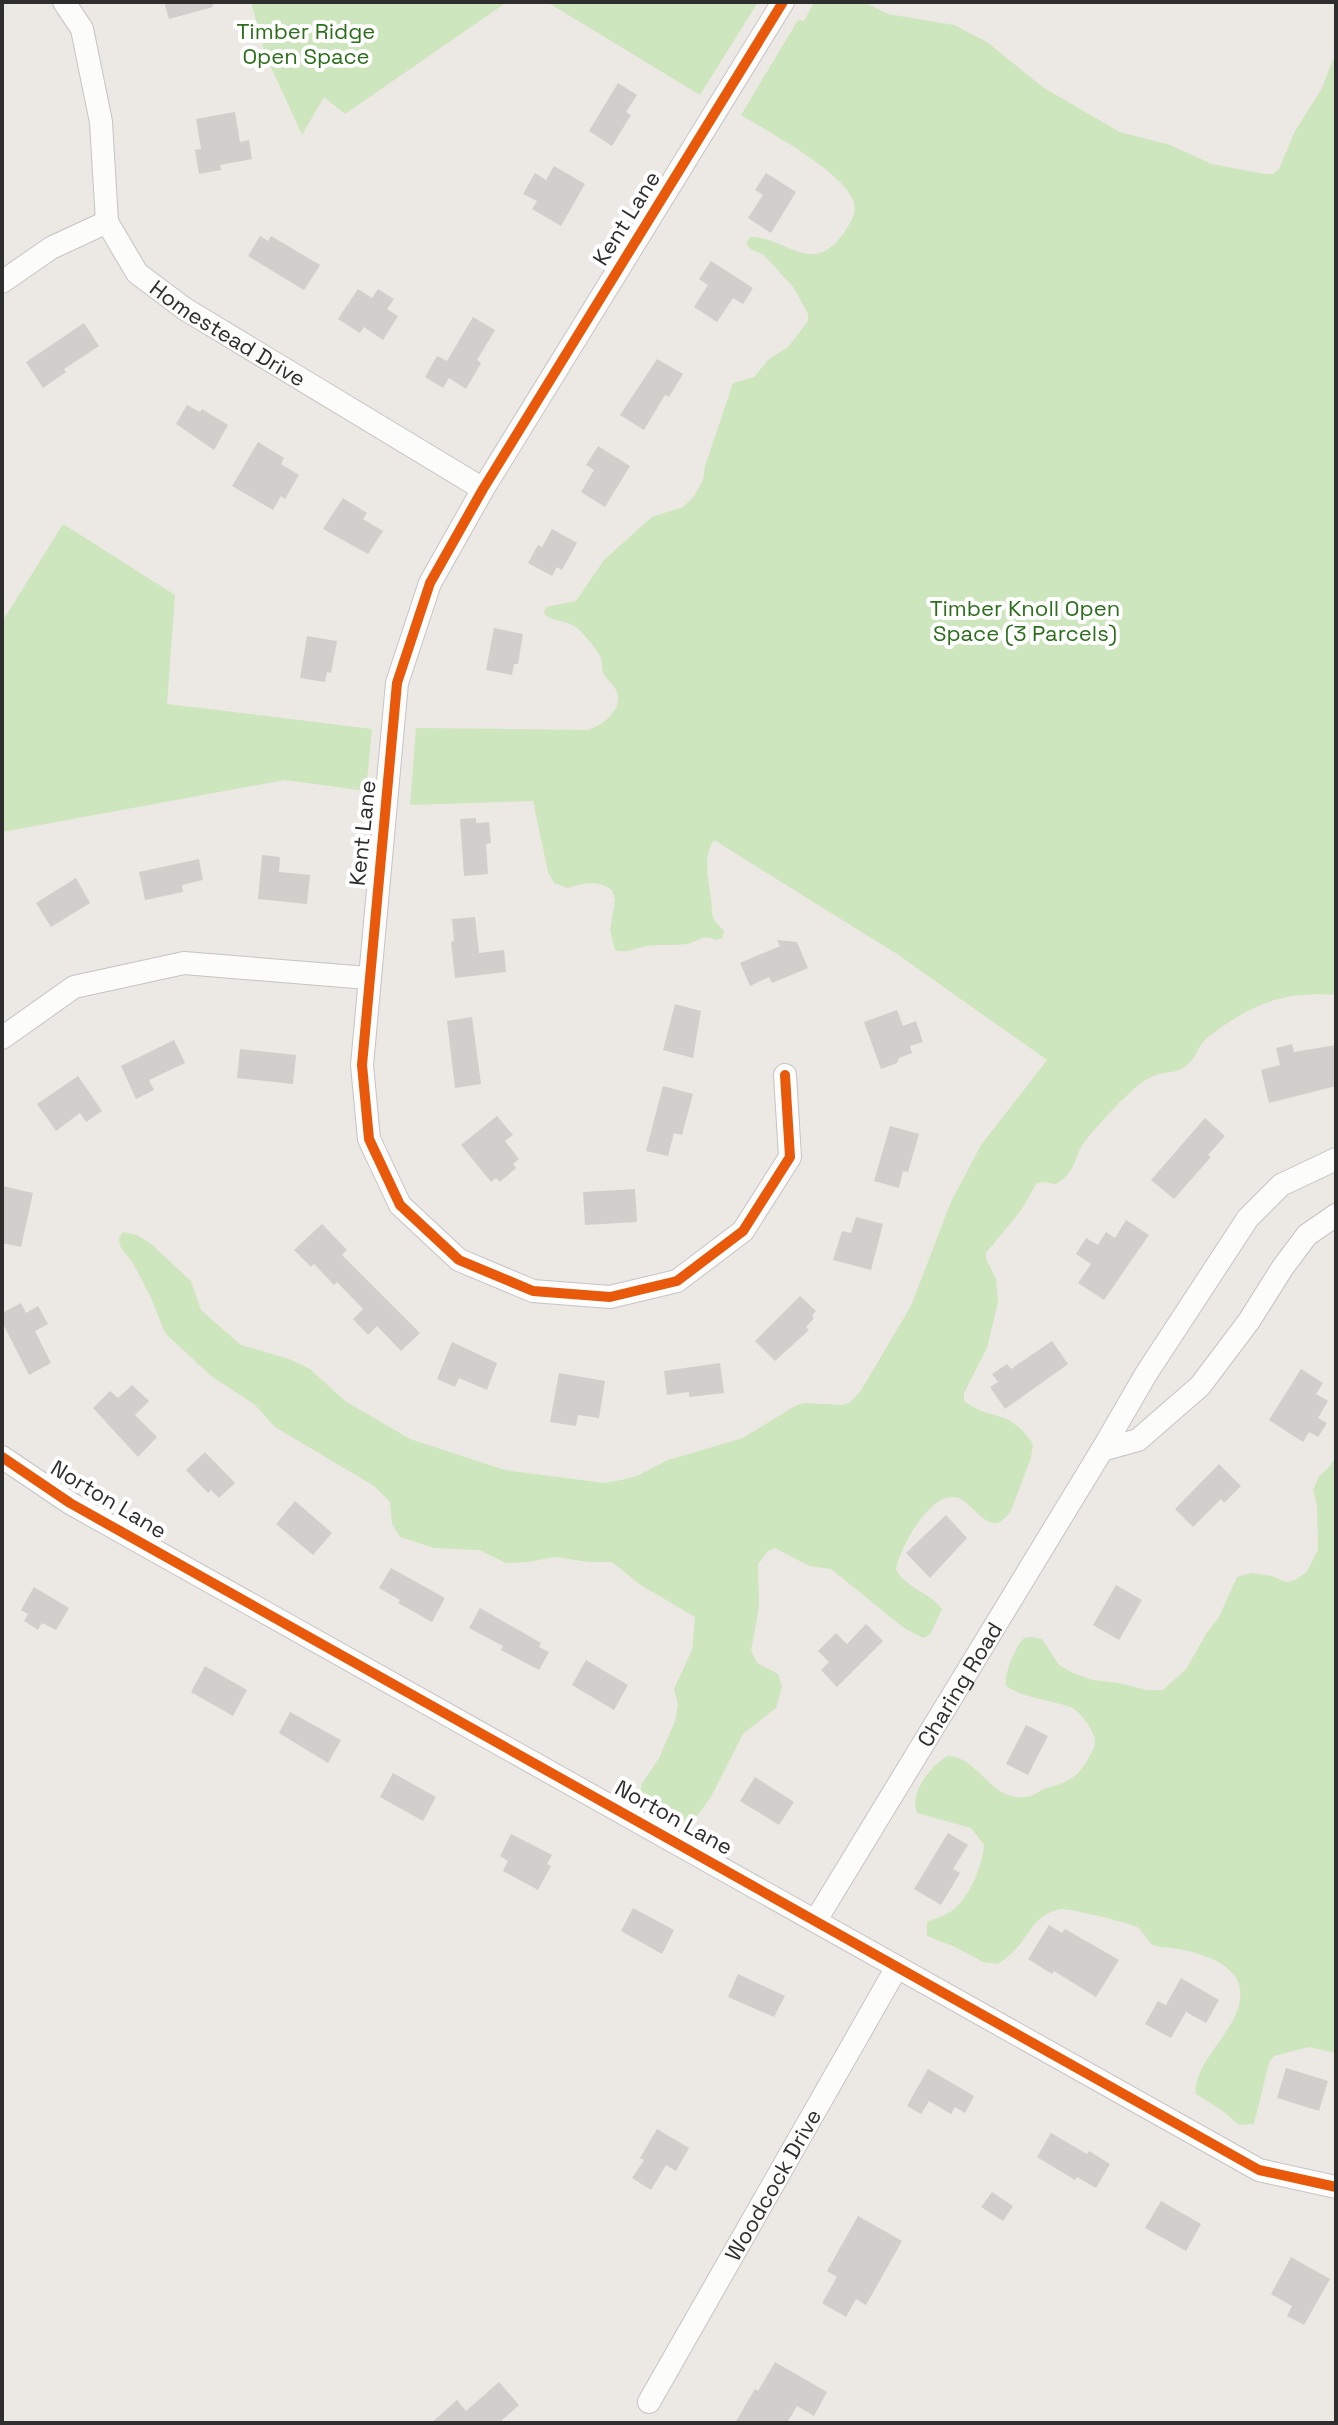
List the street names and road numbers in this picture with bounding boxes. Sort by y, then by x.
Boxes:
street label: Kent Lane [586,166,666,270]
street label: Homestead Drive [144,274,311,393]
street label: Kent Lane [343,779,381,887]
street label: Norton Lane [46,1453,172,1545]
street label: Charing Road [911,1617,1008,1752]
street label: Norton Lane [610,1773,738,1861]
street label: Woodcock Drive [718,2104,827,2266]

